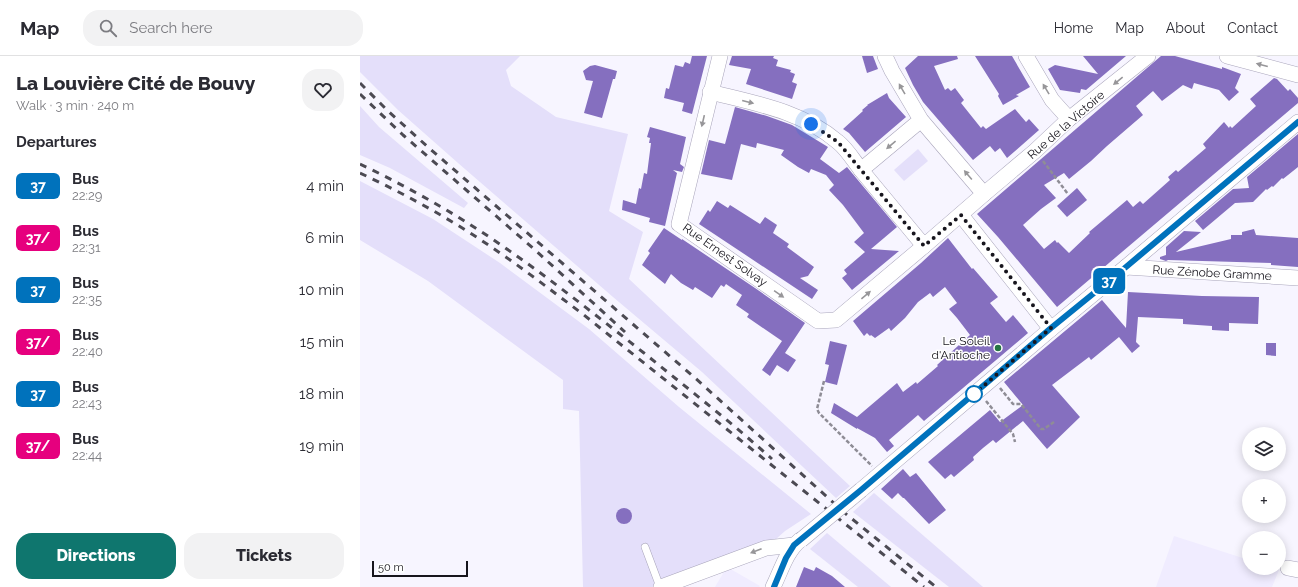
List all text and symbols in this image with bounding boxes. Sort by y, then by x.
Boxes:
search box [83,10,363,46]
text: Map [20,17,59,39]
icon: search [97,17,119,39]
text: Search here [129,19,213,37]
text: Home [1054,20,1093,36]
text: Map [1115,20,1144,36]
text: About [1166,20,1205,36]
text: Contact [1227,20,1278,36]
one-way arrow [1256,62,1269,68]
button: heart [302,69,344,111]
text: La Louvière Cité de Bouvy [16,72,255,94]
one-way arrow [1112,76,1123,85]
one-way arrow [898,83,905,95]
one-way arrow [1042,83,1049,95]
street label: Rue de la Victoire [1025,88,1107,162]
text: Walk · 3 min · 240 m [16,98,134,113]
one-way arrow [742,99,754,105]
your location [801,114,821,134]
one-way arrow [700,115,706,127]
text: Departures [16,133,97,151]
one-way arrow [886,140,896,149]
text: Bus [72,170,99,188]
one-way arrow [963,170,972,180]
text: 4 min [306,177,344,195]
text: 37 [30,178,46,194]
text: 22:29 [72,188,102,203]
street label: Rue Ernest Solvay [680,221,770,290]
text: Bus [72,222,99,240]
text: 6 min [305,229,344,247]
text: 37/ [26,230,50,246]
text: 22:31 [72,240,101,255]
street label: Rue Zénobe Gramme [1152,263,1272,283]
line badge: 37 [1091,268,1127,294]
text: 37 [1101,273,1117,289]
text: Bus [72,274,99,292]
text: 10 min [299,281,344,299]
text: 37 [30,282,46,298]
one-way arrow [774,290,785,298]
one-way arrow [860,290,871,299]
text: 22:35 [72,292,102,307]
text: Bus [72,326,99,344]
text: 15 min [300,333,344,351]
text: 37/ [26,334,50,350]
place label: Le Soleil d'Antioche [932,334,991,362]
marker: Le Soleil d'Antioche [993,343,1003,353]
text: 22:40 [72,344,103,359]
text: Bus [72,378,99,396]
text: 18 min [299,385,344,403]
unlabelled marker [965,385,983,403]
text: 37 [30,386,46,402]
text: 22:43 [72,396,102,411]
map controls [1242,427,1286,575]
button: layers [1242,427,1286,471]
text: Bus [72,430,99,448]
text: 19 min [299,437,344,455]
text: 37/ [26,438,50,454]
text: 22:44 [72,448,102,463]
button: + [1242,479,1286,523]
button: − [1242,531,1286,575]
button: Directions [16,533,176,579]
button: Tickets [184,533,344,579]
one-way arrow [749,549,761,555]
scale bar [372,559,468,578]
text: 50 m [378,561,404,574]

